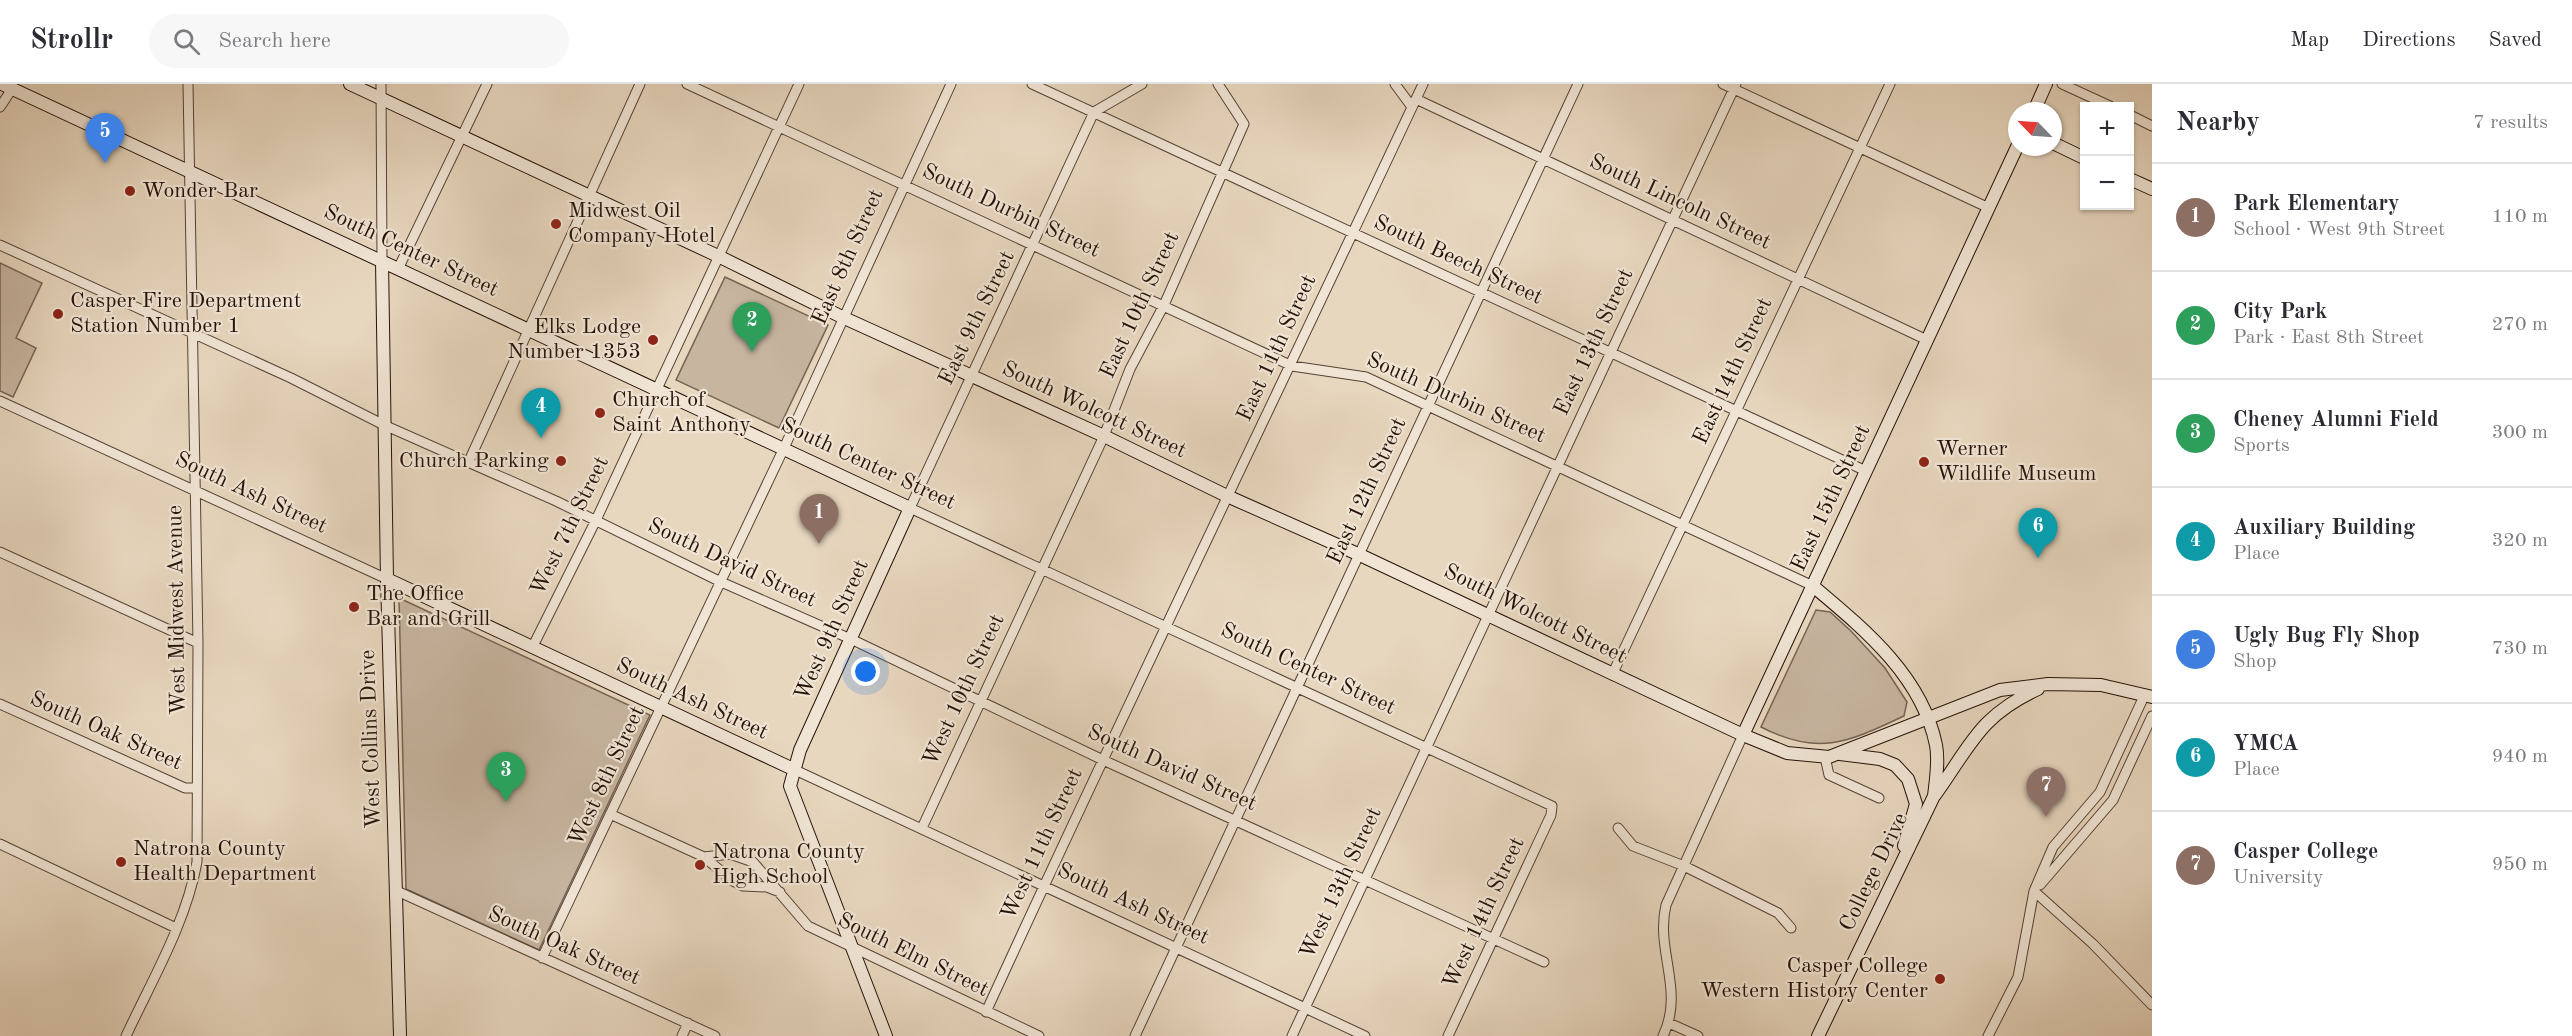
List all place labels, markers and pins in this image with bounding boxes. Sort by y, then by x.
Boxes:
pin: 5 [86,113,124,163]
place label: Wonder Bar [142,180,258,202]
marker: Wonder Bar [123,184,137,198]
place label: Midwest Oil Company Hotel [568,200,715,247]
marker: Midwest Oil Company Hotel [549,217,563,231]
place label: Casper Fire Department Station Number 1 [70,290,301,337]
pin: 2 [732,302,771,352]
marker: Casper Fire Department Station Number 1 [51,307,65,321]
place label: Elks Lodge Number 1353 [507,316,641,363]
marker: Elks Lodge Number 1353 [646,333,660,347]
pin: 4 [522,388,560,438]
place label: Church of Saint Anthony [612,389,751,436]
marker: Church of Saint Anthony [593,406,607,420]
place label: Werner Wildlife Museum [1936,438,2096,485]
place label: Church Parking [399,450,549,472]
marker: Church Parking [554,454,568,468]
marker: Werner Wildlife Museum [1917,455,1931,469]
pin: 1 [800,494,838,544]
pin: 6 [2018,508,2058,558]
place label: The Office Bar and Grill [366,583,490,630]
marker: The Office Bar and Grill [347,600,361,614]
pin: 3 [486,752,526,802]
pin: 7 [2026,768,2066,817]
place label: Natrona County Health Department [133,838,317,885]
place label: Natrona County High School [712,841,865,888]
marker: Natrona County Health Department [114,855,128,869]
marker: Natrona County High School [693,858,707,872]
place label: Casper College Western History Center [1700,955,1928,1002]
marker: Casper College Western History Center [1933,972,1947,986]

